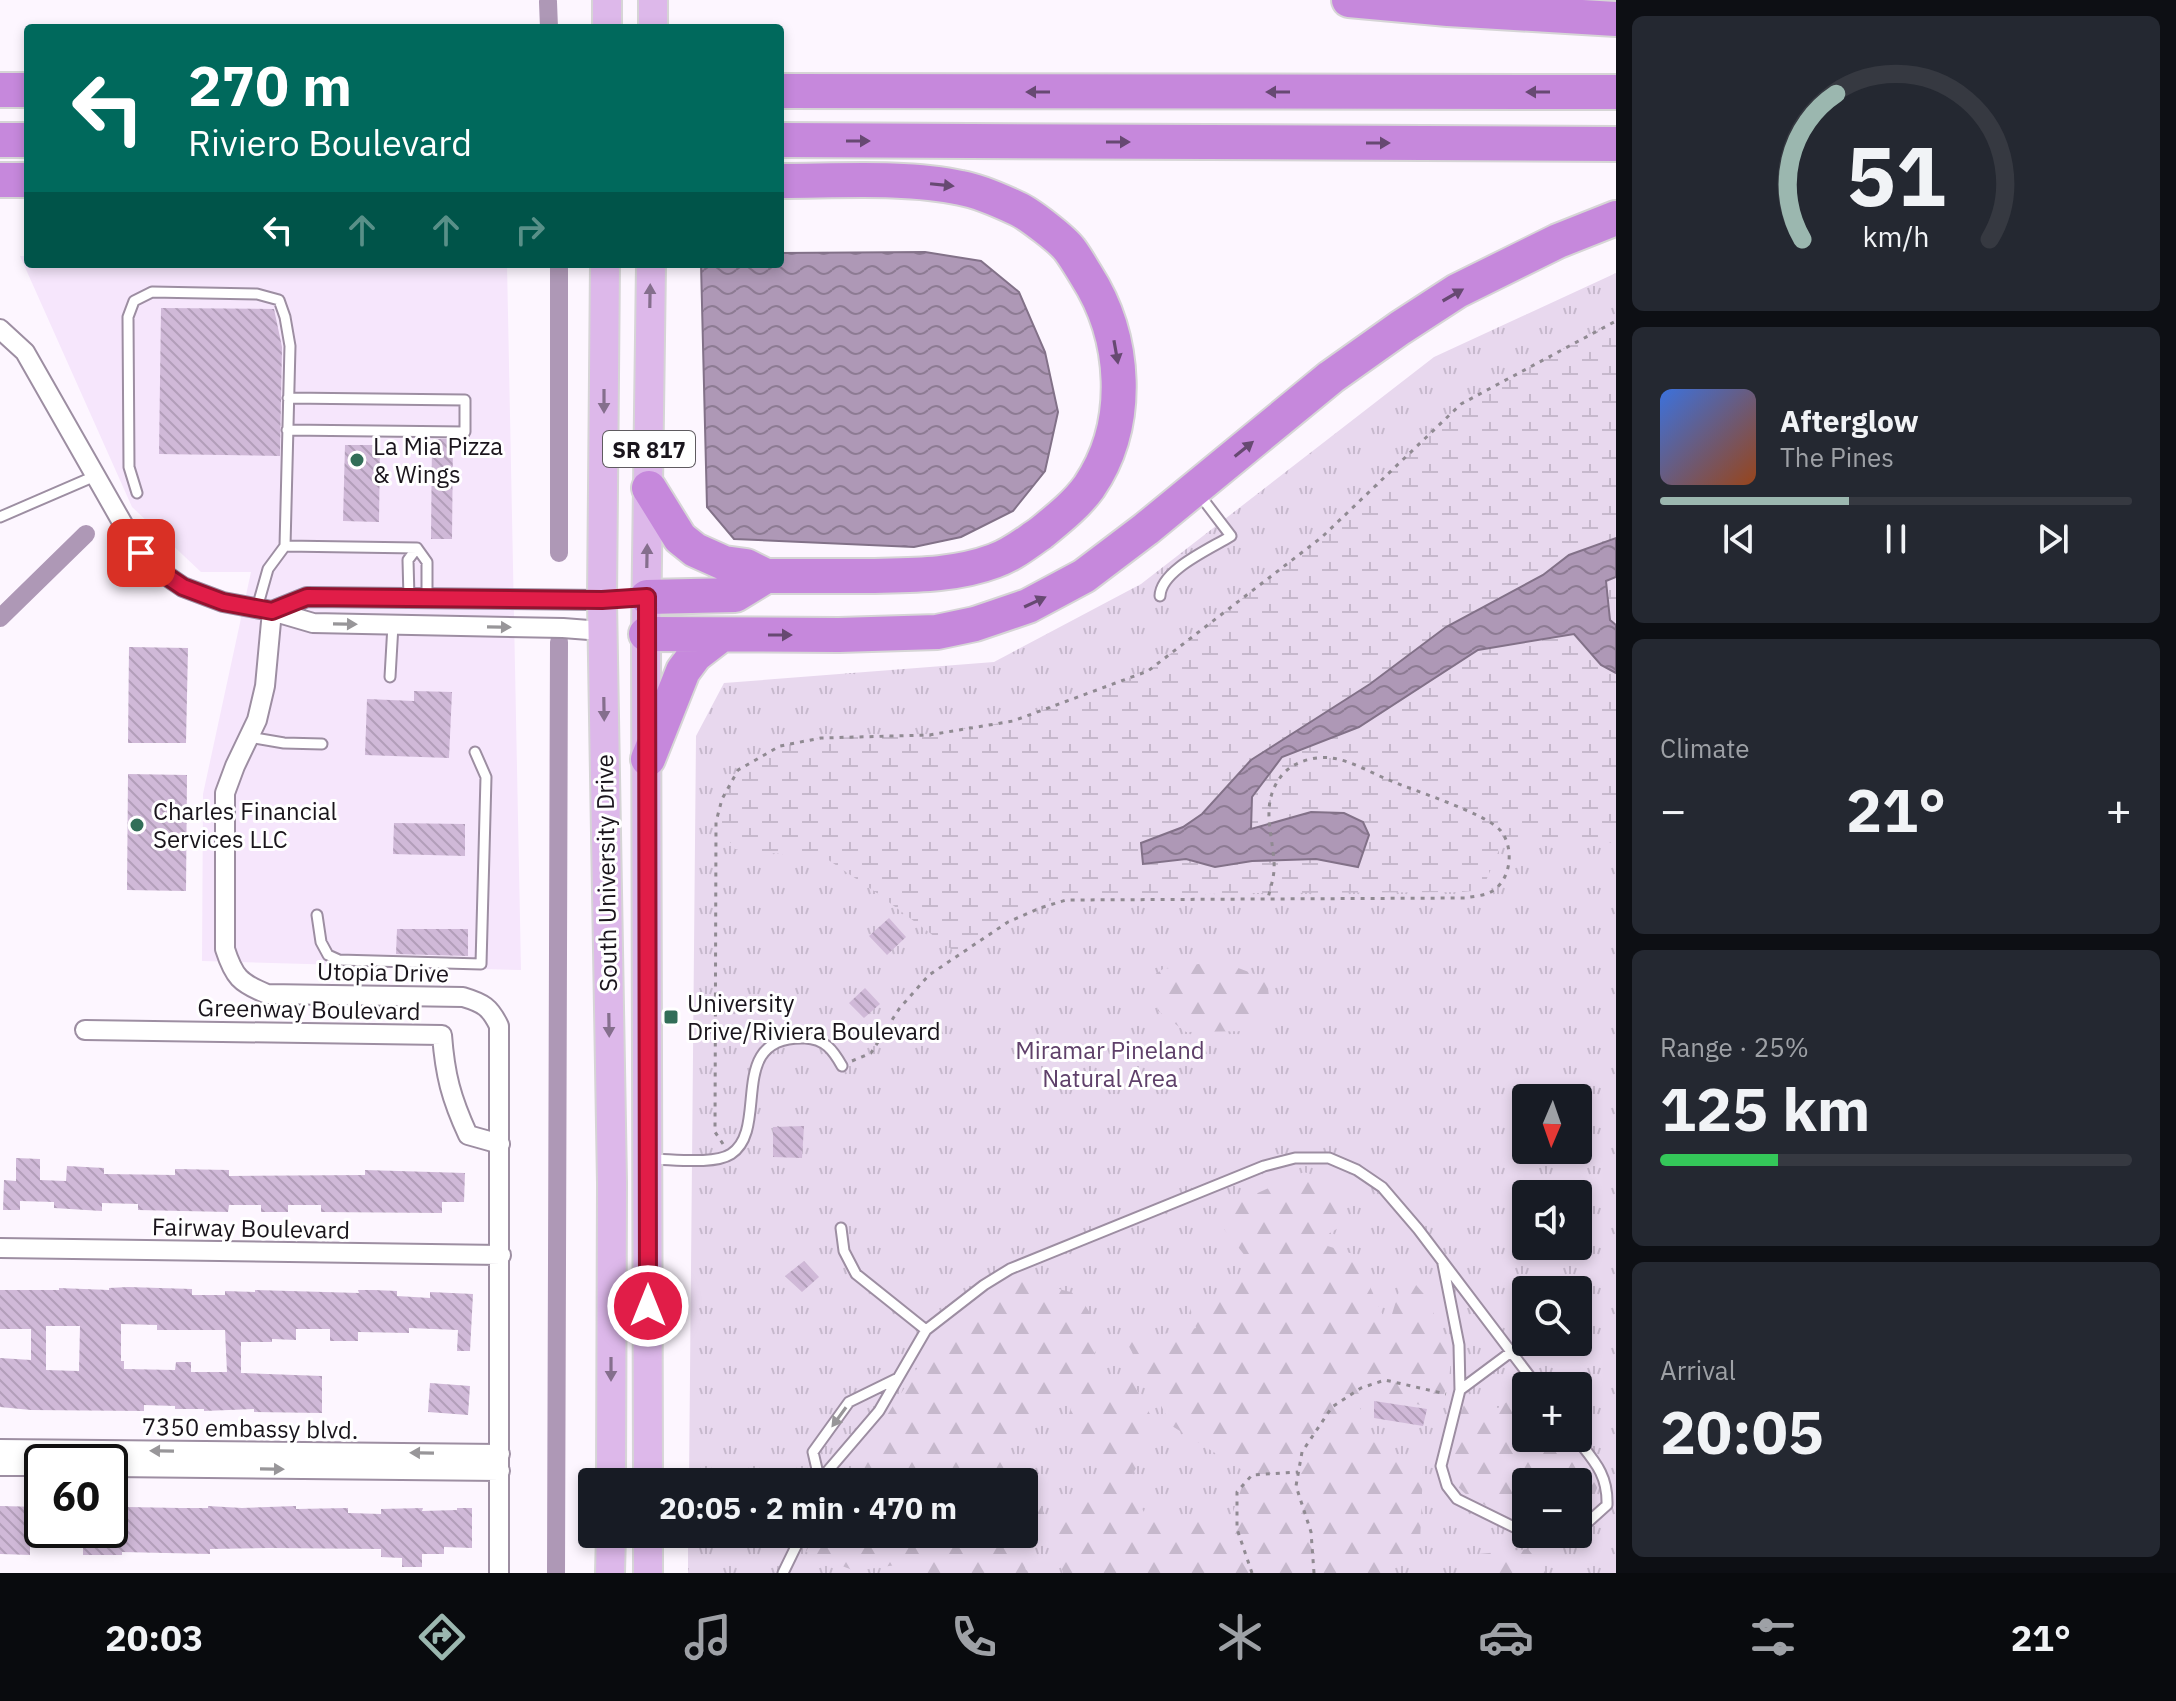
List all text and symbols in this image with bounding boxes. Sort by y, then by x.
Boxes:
text: 270 m [188,49,352,121]
icon: left [56,56,160,160]
one-way arrow [1025,86,1050,98]
one-way arrow [1265,86,1290,98]
one-way arrow [1525,86,1550,98]
text: Riviero Boulevard [188,119,472,166]
text: 51 [1846,120,1946,228]
one-way arrow [846,135,871,147]
one-way arrow [1106,136,1131,148]
one-way arrow [1366,137,1391,149]
one-way arrow [930,179,955,192]
icon: left [256,208,300,252]
icon: ahead [340,208,384,252]
icon: ahead [424,208,468,252]
icon: right [508,208,552,252]
text: km/h [1862,218,1930,255]
one-way arrow [644,283,656,308]
one-way arrow [1442,288,1464,302]
one-way arrow [1110,340,1122,365]
one-way arrow [597,389,610,414]
text: Afterglow [1780,401,1919,440]
place label: La Mia Pizza & Wings [373,430,503,490]
road number: SR 817 [603,431,695,467]
text: The Pines [1780,440,1894,474]
one-way arrow [1234,441,1254,457]
marker: La Mia Pizza & Wings [348,451,366,469]
icon: previous [1717,517,1761,561]
icon: pause [1874,517,1918,561]
icon: next [2031,517,2075,561]
pin [107,519,175,587]
icon: arrive [119,531,163,575]
one-way arrow [641,543,654,568]
one-way arrow [1024,595,1047,609]
one-way arrow [333,618,358,630]
one-way arrow [487,621,512,633]
one-way arrow [768,629,793,641]
one-way arrow [597,697,610,722]
text: Climate [1660,731,1750,765]
street label: South University Drive [588,754,624,992]
text: 21° [1846,770,1946,849]
text: − [1660,781,1686,838]
text: + [2106,781,2132,838]
place label: Charles Financial Services LLC [153,795,337,855]
marker: Charles Financial Services LLC [128,816,146,834]
street label: Utopia Drive [317,955,449,989]
place label: University Drive/Riviera Boulevard [687,987,941,1047]
street label: Greenway Boulevard [197,991,421,1027]
marker: University Drive/Riviera Boulevard [662,1008,680,1026]
one-way arrow [603,1013,615,1038]
text: Range · 25% [1660,1030,1809,1064]
park label: Miramar Pineland Natural Area [1015,1034,1205,1094]
text: 125 km [1660,1069,1870,1148]
north arrow [1512,1084,1592,1164]
map controls [1512,1084,1592,1548]
button: sound [1512,1180,1592,1260]
street label: Fairway Boulevard [152,1210,350,1246]
position arrow [606,1264,690,1348]
button: search [1512,1276,1592,1356]
text: Arrival [1660,1353,1736,1387]
one-way arrow [605,1357,617,1382]
button: + [1512,1372,1592,1452]
text: 20:05 [1660,1392,1824,1471]
one-way arrow [832,1406,847,1427]
street label: 7350 embassy blvd. [141,1410,359,1446]
speed limit sign: 60 [24,1444,128,1548]
one-way arrow [149,1444,174,1457]
one-way arrow [409,1447,434,1459]
one-way arrow [260,1463,285,1475]
button: − [1512,1468,1592,1548]
text: 20:05 · 2 min · 470 m [659,1488,957,1527]
icon: directions [414,1609,470,1665]
icon: music [680,1609,736,1665]
icon: phone [946,1609,1002,1665]
icon: climate [1212,1609,1268,1665]
icon: car [1478,1609,1534,1665]
icon: filters [1745,1609,1801,1665]
text: 20:03 [105,1614,203,1661]
text: 21° [2011,1614,2071,1661]

